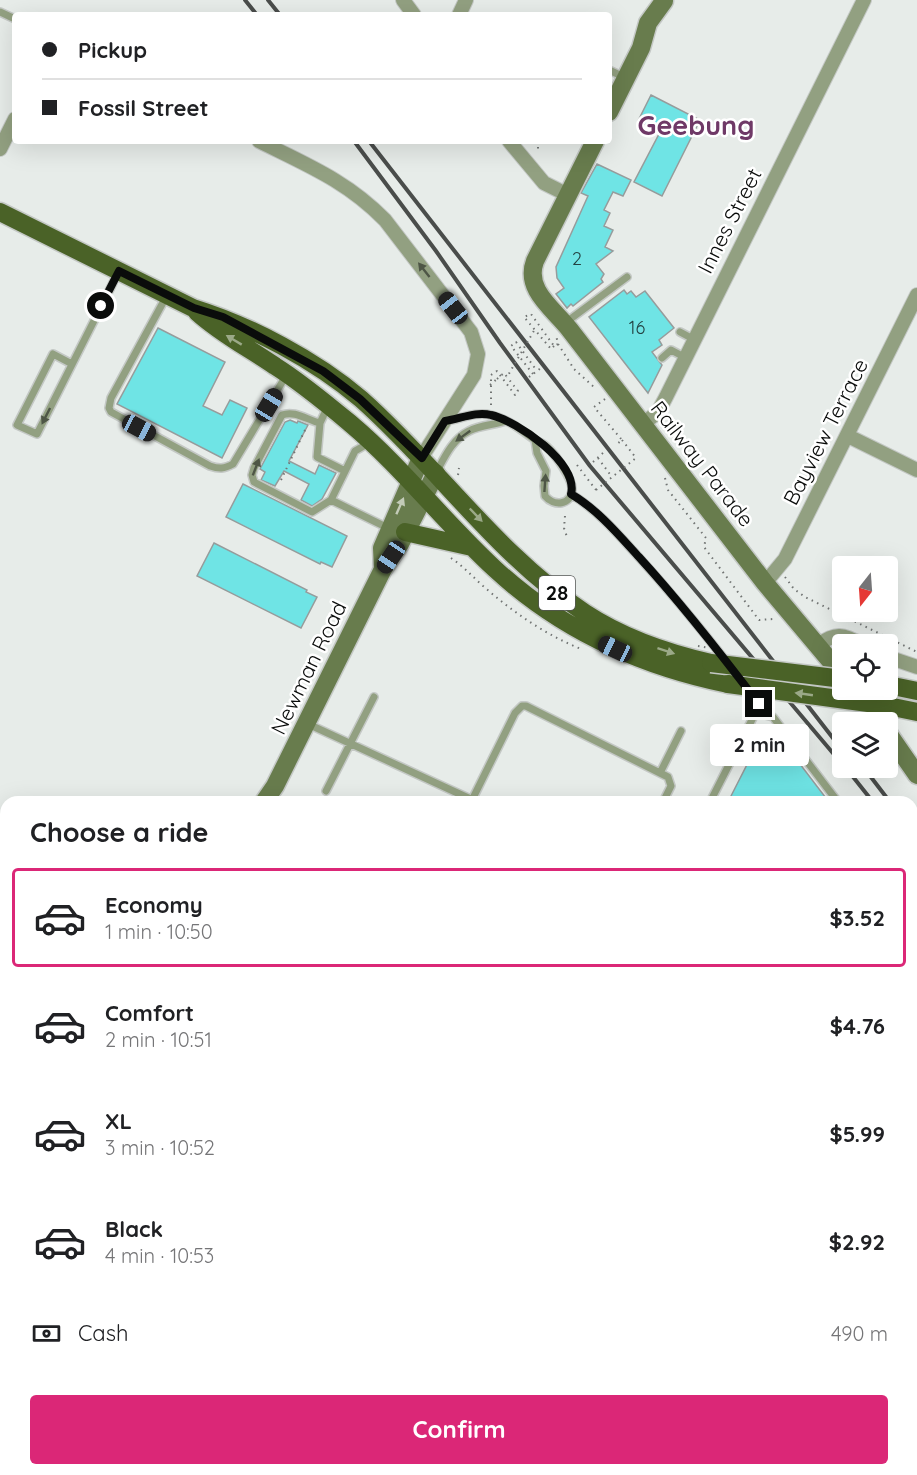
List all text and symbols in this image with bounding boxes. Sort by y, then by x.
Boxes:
text: Pickup [78,36,147,64]
text: Fossil Street [78,94,208,122]
district label: Geebung [638,108,754,142]
street label: Innes Street [692,164,767,277]
house number: 2 [572,247,582,270]
one-way arrow [417,262,430,278]
car [435,288,471,328]
route start [87,292,114,319]
house number: 16 [629,316,645,339]
one-way arrow [226,334,242,345]
street label: Bayview Terrace [777,354,873,509]
car [252,385,286,425]
street label: Railway Parade [646,395,760,531]
one-way arrow [41,408,51,425]
car [119,412,159,444]
one-way arrow [455,430,471,442]
one-way arrow [252,458,261,476]
one-way arrow [541,474,550,493]
one-way arrow [395,497,404,514]
one-way arrow [469,508,483,523]
car [373,537,409,577]
north arrow [832,556,898,622]
map controls [832,556,898,778]
road number: 28 [539,576,575,610]
street label: Newman Road [265,597,352,738]
car [595,633,635,665]
button: locate [832,634,898,700]
one-way arrow [657,647,675,656]
route end [745,690,772,717]
one-way arrow [795,690,814,699]
button: layers [832,712,898,778]
callout: 2 min [710,725,808,767]
text: 2 min [733,732,786,757]
text: Choose a ride [30,815,208,849]
icon: car [33,891,87,945]
text: Economy [105,891,203,919]
text: $3.52 [829,904,885,932]
text: 1 min · 10:50 [105,919,213,944]
icon: car [33,999,87,1053]
text: Comfort [105,999,194,1027]
text: $4.76 [830,1012,885,1040]
text: 2 min · 10:51 [105,1027,212,1052]
icon: car [33,1107,87,1161]
text: XL [105,1107,132,1135]
text: $5.99 [830,1120,885,1148]
text: 3 min · 10:52 [105,1135,215,1160]
icon: car [33,1215,87,1269]
text: Black [105,1215,163,1243]
text: $2.92 [829,1228,885,1256]
text: 4 min · 10:53 [105,1243,214,1268]
icon: cash [30,1317,63,1350]
text: Cash [78,1319,129,1347]
text: 490 m [831,1321,888,1346]
button: Confirm [30,1395,888,1464]

